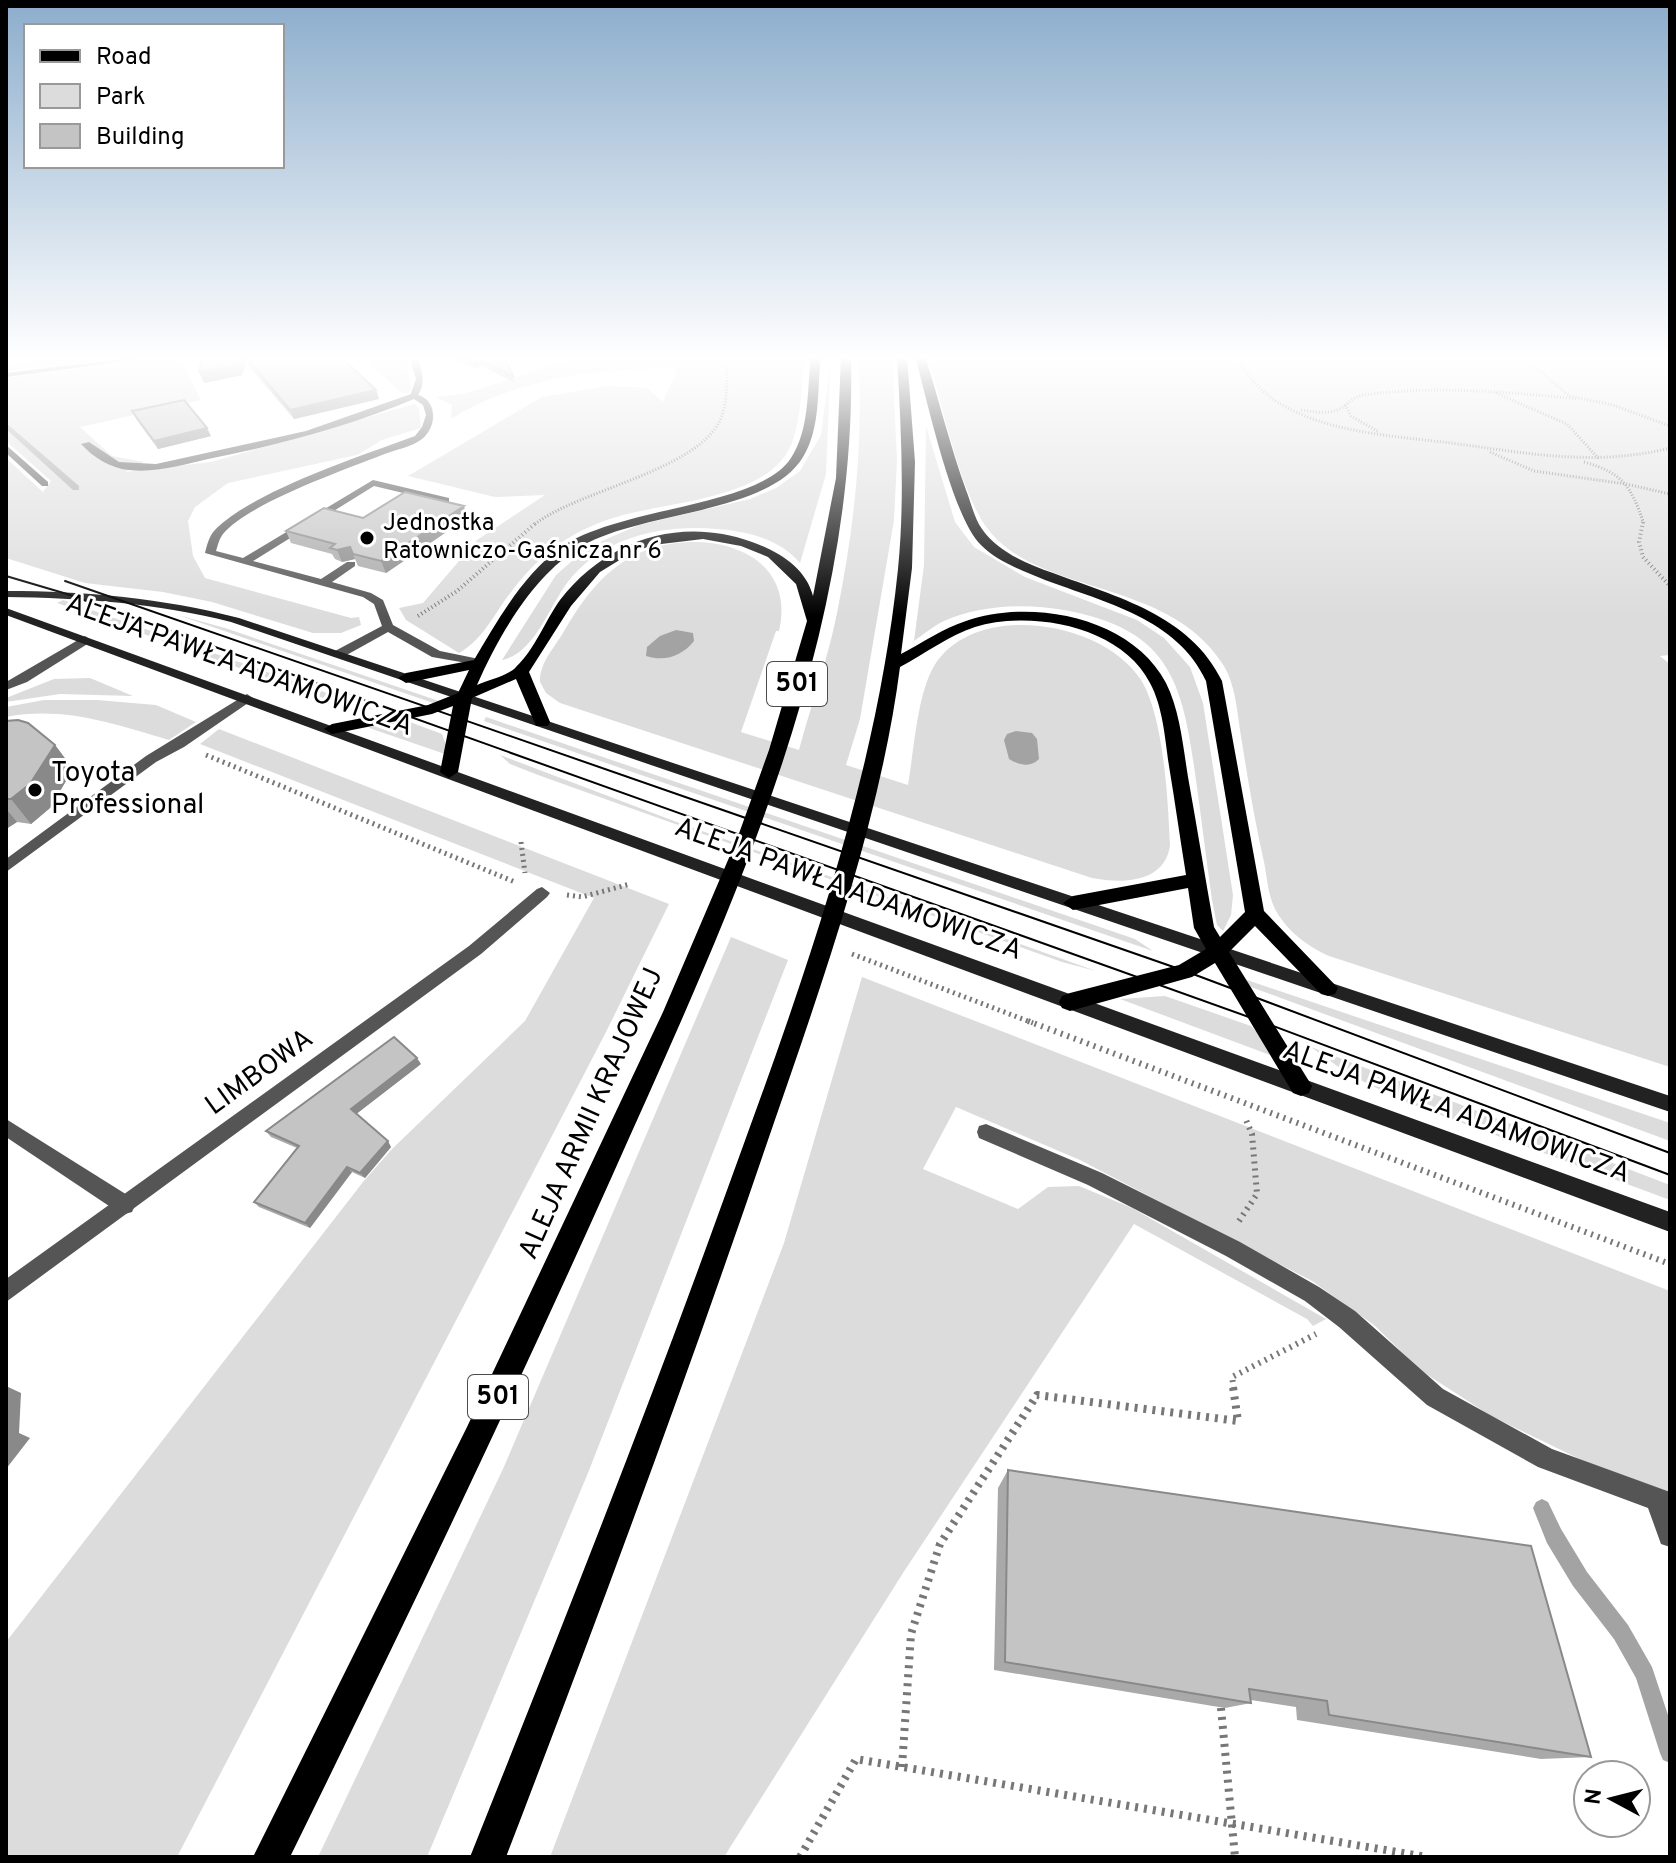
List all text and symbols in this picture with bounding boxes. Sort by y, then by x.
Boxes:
legend [24,24,284,168]
text: Road [96,43,152,73]
text: Park [96,83,146,113]
text: Building [96,123,185,153]
place label: Jednostka Ratowniczo-Gaśnicza nr 6 [383,509,662,567]
marker: Jednostka Ratowniczo-Gaśnicza nr 6 [358,529,376,547]
street label: ALEJA PAWŁA ADAMOWICZA [60,586,418,746]
road number: 501 [767,662,827,706]
place label: Toyota Professional [51,756,204,824]
marker: Toyota Professional [26,781,44,799]
street label: ALEJA PAWŁA ADAMOWICZA [669,810,1027,970]
street label: ALEJA ARMII KRAJOWEJ [511,963,673,1265]
street label: LIMBOWA [199,1022,321,1124]
street label: ALEJA PAWŁA ADAMOWICZA [1277,1033,1635,1193]
road number: 501 [468,1375,528,1419]
north arrow [1572,1759,1652,1839]
text: N [1580,1787,1609,1806]

